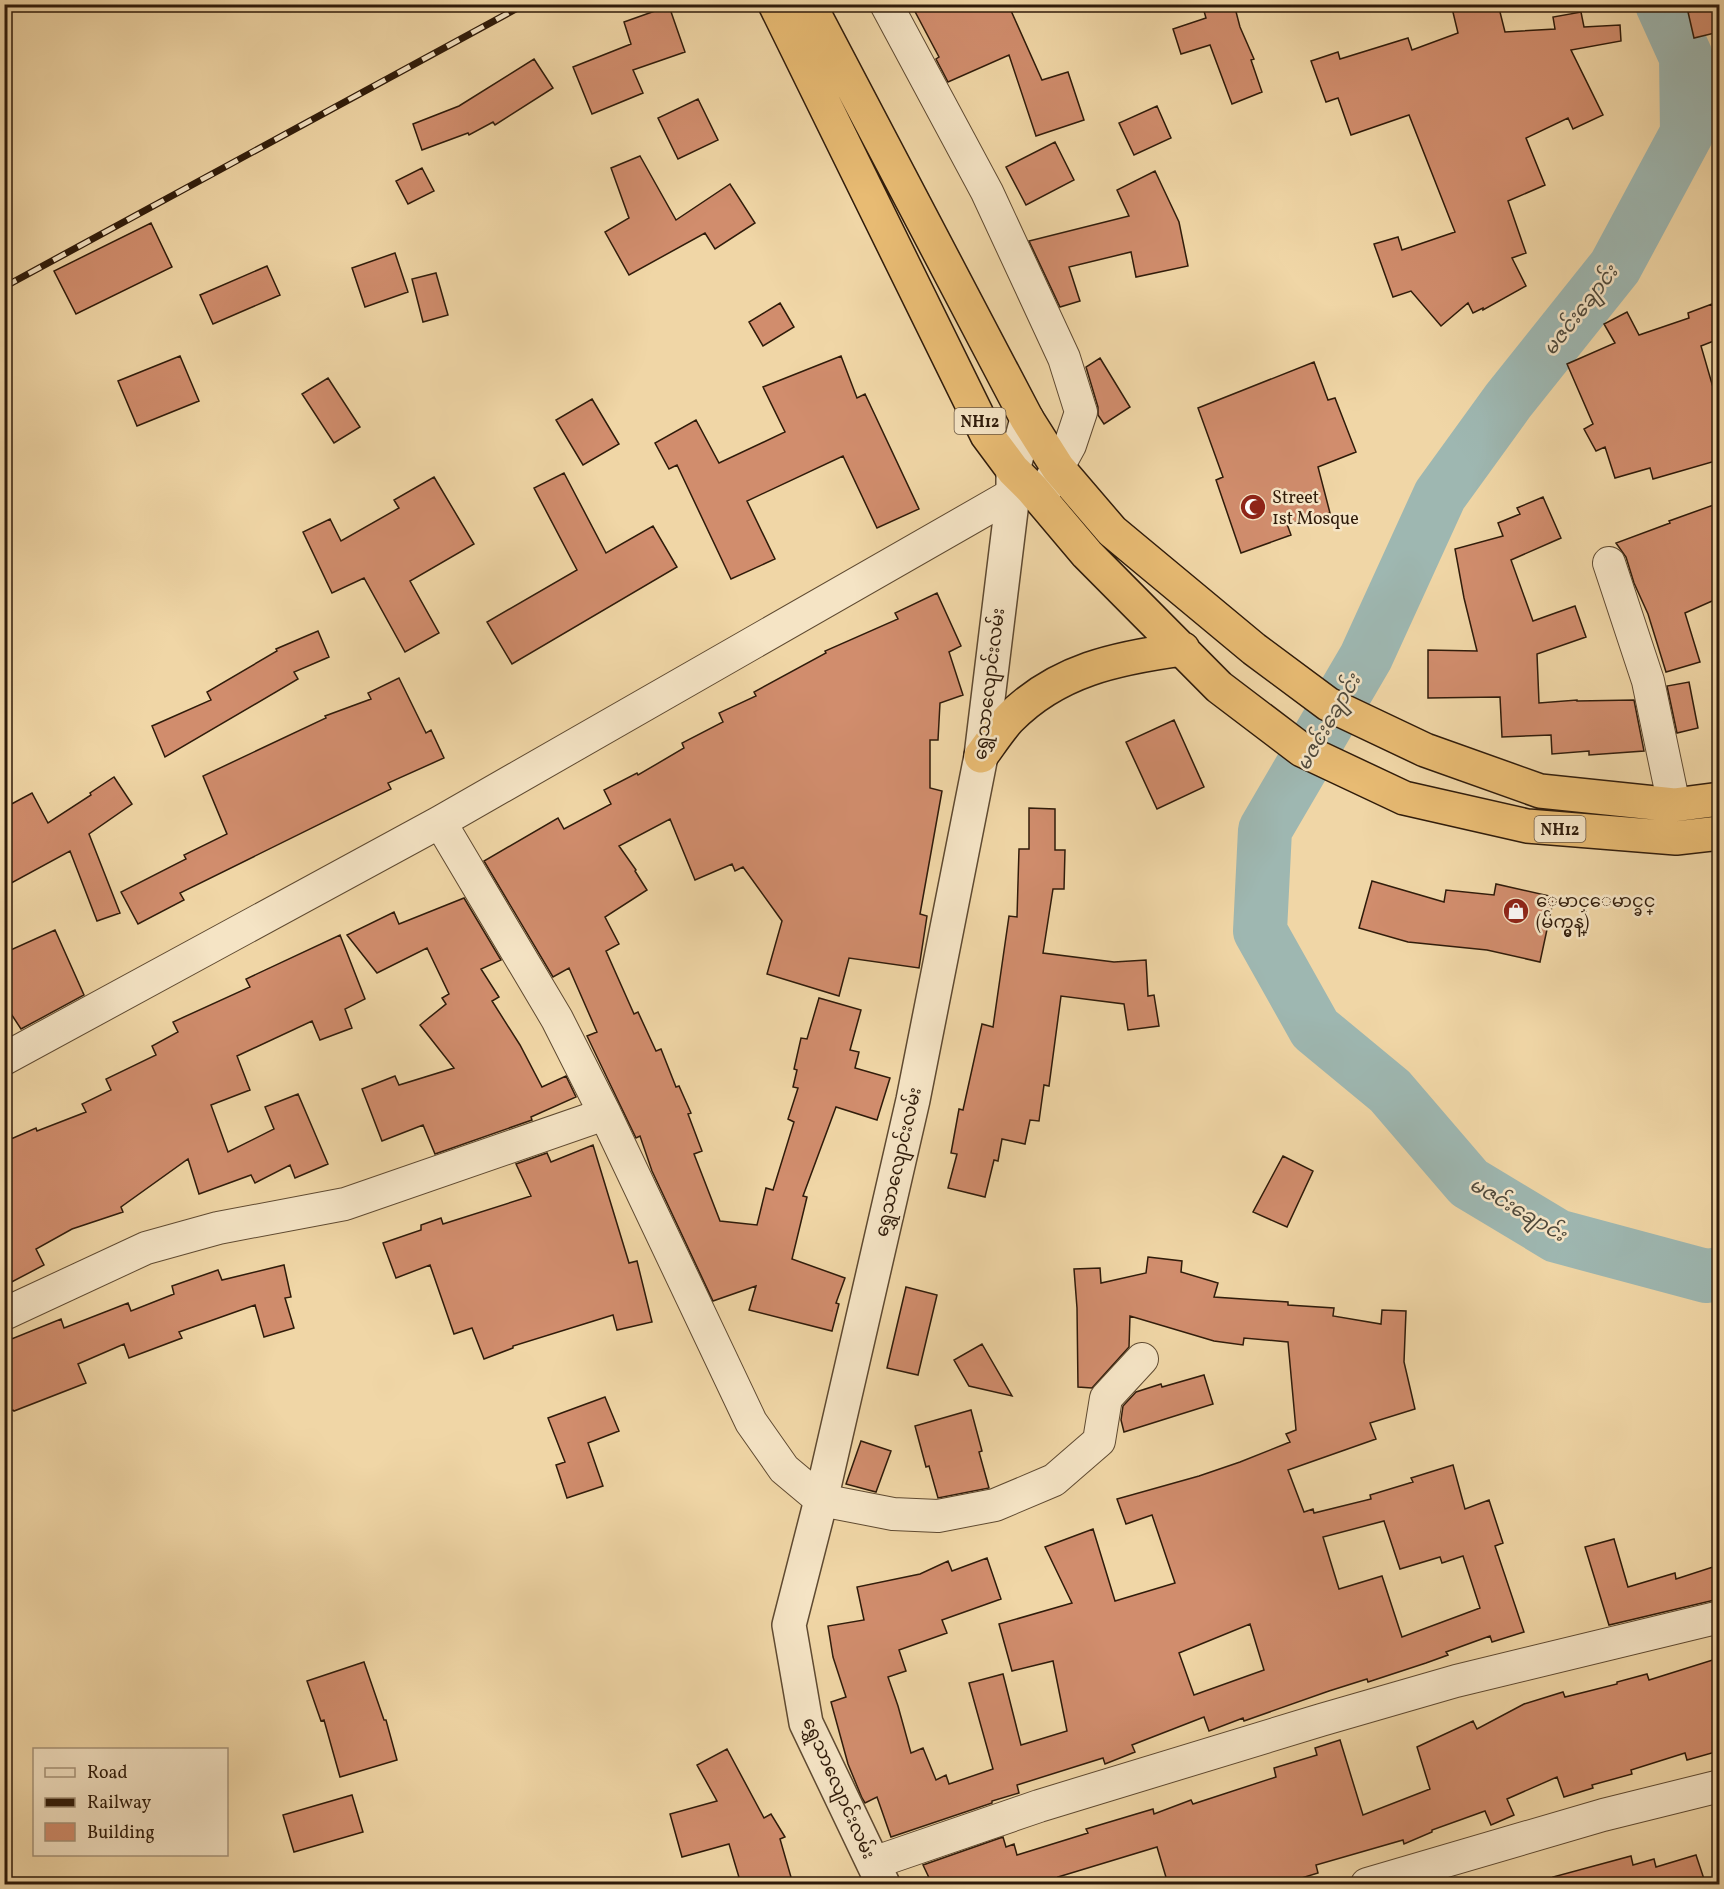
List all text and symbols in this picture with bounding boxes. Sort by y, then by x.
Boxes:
water label: မဇင်းချောင်း [1536,258,1627,363]
road number: NH12 [954,408,1006,434]
place label: Street 1st Mosque [1272,486,1359,532]
mosque icon: Street 1st Mosque [1238,492,1268,522]
street label: ရွှေသာလျောင်းလမ်း [967,607,1013,762]
water label: မဇင်းချောင်း [1289,668,1370,777]
road number: NH12 [1534,816,1586,842]
place label: ေမာင္ေမာင္ခင္ (မ်က္မွန္) [1536,890,1655,937]
shop icon: ေမာင္ေမာင္ခင္ (မ်က္မွန္) [1501,896,1531,926]
street label: ရွှေသာလျောင်းလမ်း [868,1085,930,1240]
water label: မဇင်းချောင်း [1463,1170,1572,1251]
street label: ရွှေသာလျောင်းလမ်း [794,1713,882,1864]
legend [33,1748,228,1856]
text: Road [87,1761,128,1786]
text: Railway [87,1791,151,1816]
text: Building [87,1821,155,1846]

